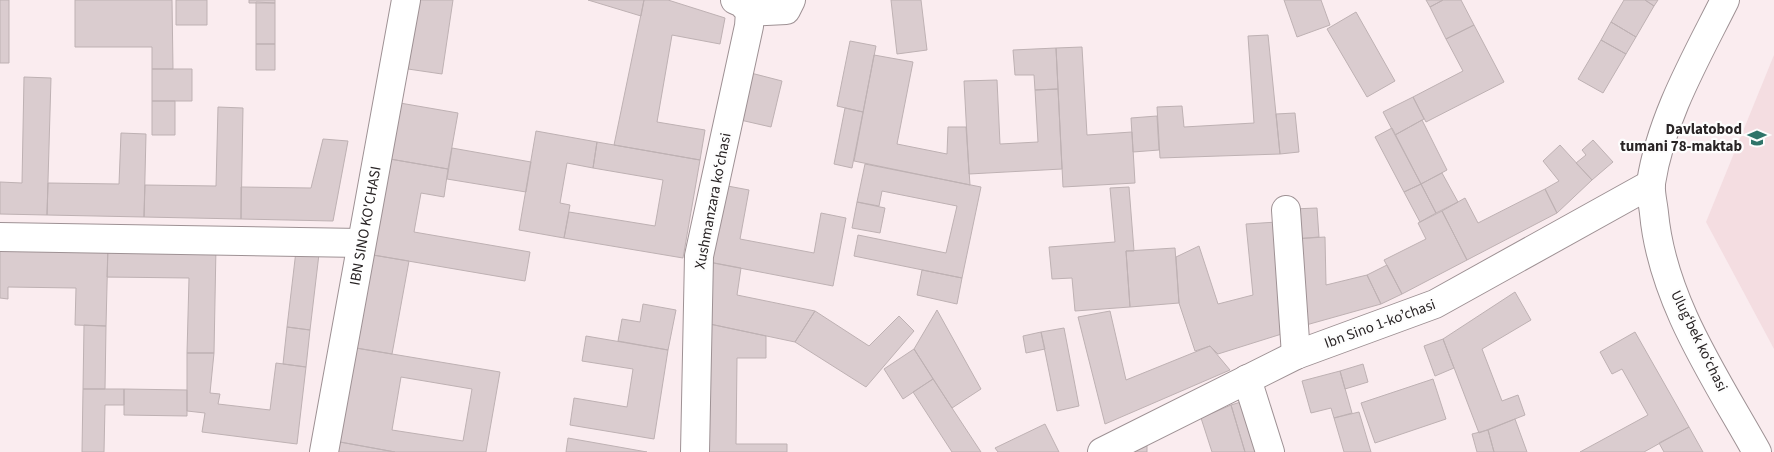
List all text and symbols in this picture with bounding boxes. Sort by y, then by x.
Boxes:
place label: Davlatobod tumani 78-maktab [1620,119,1742,157]
school or university icon: Davlatobod tumani 78-maktab [1746,127,1768,149]
street label: Xushmanzara koʻchasi [689,131,737,271]
street label: IBN SINO KO'CHASI [344,164,386,287]
street label: Ulugʻbek koʻchasi [1665,287,1733,395]
street label: Ibn Sino 1-koʼchasi [1321,294,1439,354]

